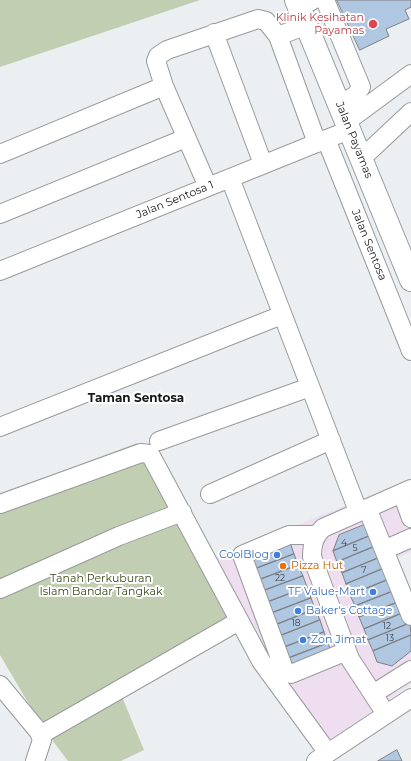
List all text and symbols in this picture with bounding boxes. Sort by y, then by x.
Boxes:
place label: Klinik Kesihatan Payamas [276,11,364,37]
marker: Klinik Kesihatan Payamas [367,18,379,30]
street label: Jalan Payamas [333,100,375,180]
street label: Jalan Sentosa 1 [134,178,216,222]
street label: Jalan Sentosa [349,207,389,283]
district label: Taman Sentosa [88,391,184,405]
house number: 4 [341,538,347,548]
house number: 5 [352,543,358,553]
place label: CoolBlog [219,548,269,562]
marker: CoolBlog [272,550,282,560]
place label: Pizza Hut [291,559,343,573]
marker: Pizza Hut [278,561,288,571]
house number: 7 [361,565,367,575]
park label: Tanah Perkuburan Islam Bandar Tangkak [39,572,163,598]
house number: 22 [275,573,285,583]
place label: TF Value-Mart [288,585,365,599]
marker: TF Value-Mart [368,587,378,597]
place label: Baker's Cottage [306,604,392,618]
marker: Baker's Cottage [293,606,303,616]
house number: 18 [292,618,300,628]
house number: 12 [383,621,391,631]
place label: Zon Jimat [311,633,366,647]
house number: 13 [386,633,394,643]
marker: Zon Jimat [298,635,308,645]

